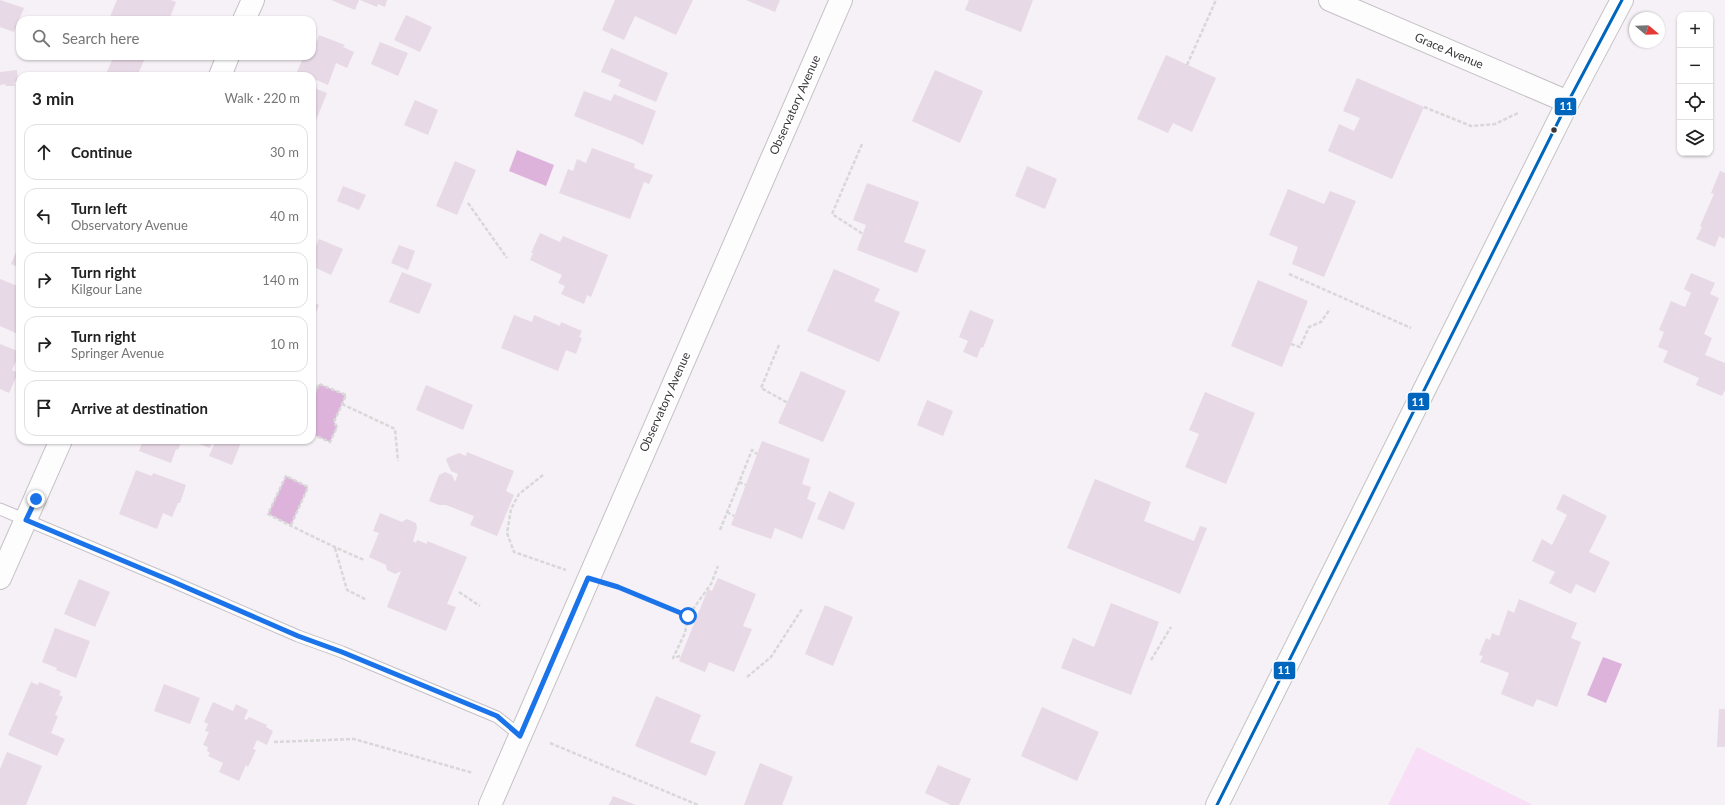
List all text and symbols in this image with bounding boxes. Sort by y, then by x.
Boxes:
north arrow [1629,12,1665,48]
map controls [1677,12,1713,156]
button: + [1677,12,1713,48]
search box [16,16,316,60]
icon: search [30,27,52,49]
text: Search here [62,29,139,47]
street label: Grace Avenue [1413,29,1486,72]
button: − [1677,48,1713,84]
street label: Observatory Avenue [766,53,823,157]
button: locate [1677,84,1713,120]
text: 3 min [32,88,74,109]
text: Walk · 220 m [224,90,300,106]
line badge: 11 [1554,97,1577,116]
text: 11 [1560,99,1572,112]
button: layers [1677,120,1713,156]
unlabelled marker [1549,125,1559,135]
icon: ahead [33,141,55,163]
text: Continue [71,143,132,161]
text: 30 m [270,144,299,160]
text: Turn left [71,199,127,217]
icon: left [33,205,55,227]
text: 40 m [270,208,299,224]
text: Observatory Avenue [71,217,188,233]
text: Turn right [71,263,136,281]
icon: right [33,269,55,291]
text: 140 m [262,272,299,288]
text: Kilgour Lane [71,281,142,297]
text: Turn right [71,327,136,345]
icon: right [33,333,55,355]
text: 10 m [270,336,299,352]
text: Springer Avenue [71,345,164,361]
street label: Observatory Avenue [636,350,693,454]
line badge: 11 [1407,392,1430,411]
text: 11 [1412,395,1424,408]
icon: arrive [33,397,55,419]
text: Arrive at destination [71,399,208,417]
route end [27,490,45,508]
route start [679,607,697,625]
line badge: 11 [1273,661,1296,680]
text: 11 [1278,663,1290,676]

